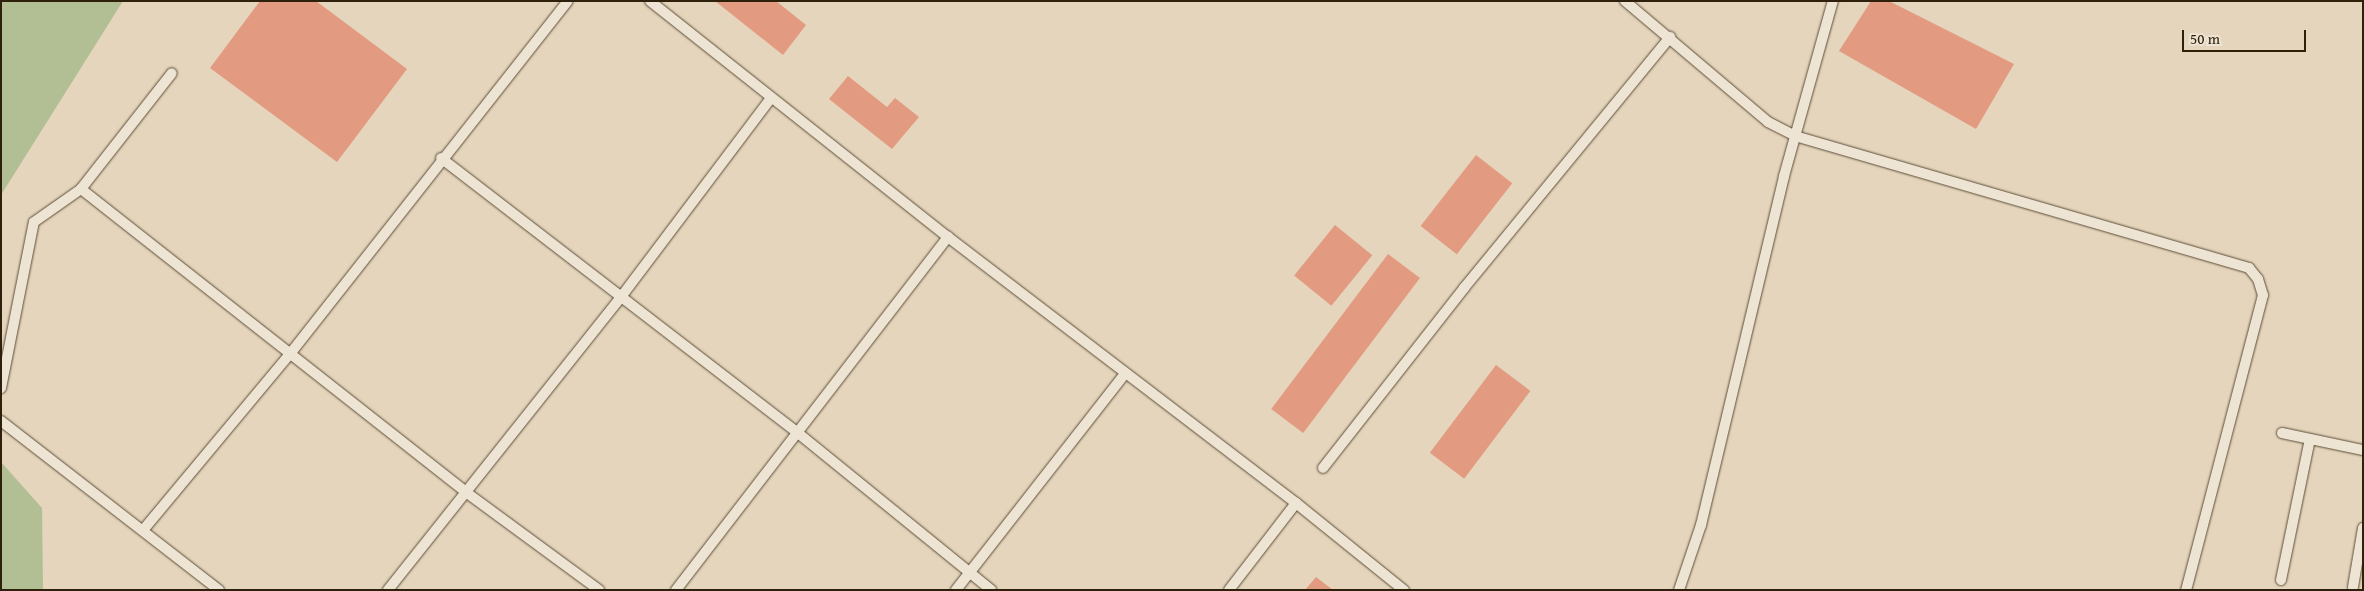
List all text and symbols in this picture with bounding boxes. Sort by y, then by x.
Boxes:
scale bar [2184,20,2308,52]
text: 50 m [2190,28,2220,49]

